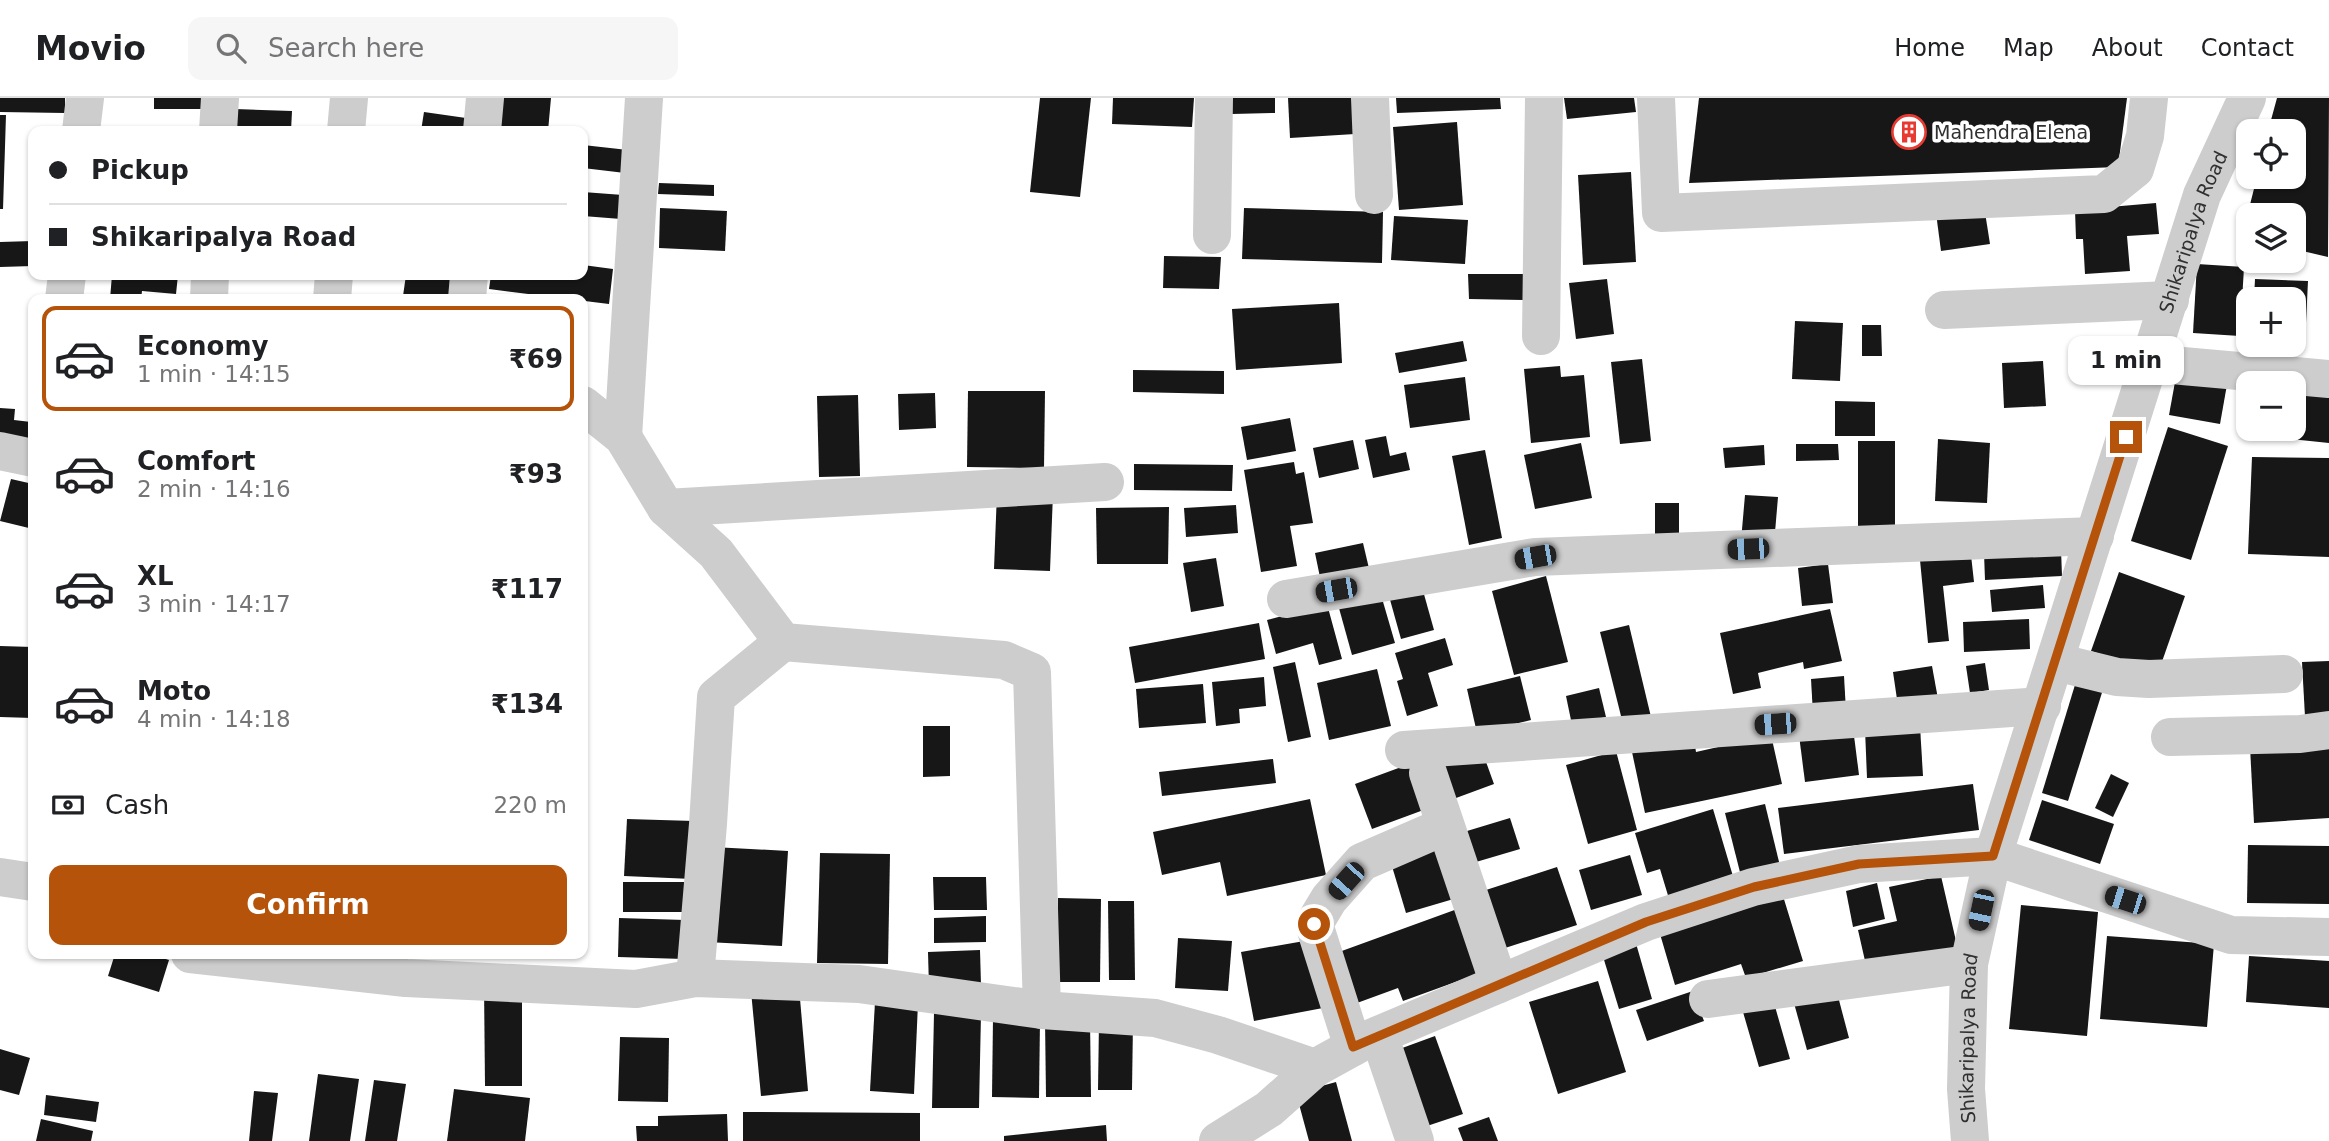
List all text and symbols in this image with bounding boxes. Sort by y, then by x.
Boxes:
search box [188,17,678,80]
text: Movio [35,29,146,68]
icon: search [212,29,250,67]
text: Search here [268,33,424,63]
text: Home [1894,34,1965,62]
text: Map [2003,34,2054,62]
text: About [2092,34,2163,62]
text: Contact [2201,34,2294,62]
building icon: Mahendra Elena [1890,113,1928,151]
map controls [2236,119,2306,441]
button: locate [2236,119,2306,189]
place label: Mahendra Elena [1934,121,2088,143]
street label: Shikaripalya Road [2154,148,2232,316]
text: Pickup [91,155,189,185]
button: layers [2236,203,2306,273]
text: Shikaripalya Road [91,222,356,252]
button: + [2236,287,2306,357]
icon: car [53,327,116,390]
text: Economy [137,331,268,361]
callout: 1 min [2068,336,2184,384]
text: ₹69 [509,344,563,374]
text: 1 min [2090,347,2162,373]
text: 1 min · 14:15 [137,361,291,387]
button: − [2236,371,2306,441]
route end [2110,421,2142,453]
icon: car [53,442,116,505]
text: Comfort [137,446,255,476]
text: ₹93 [509,459,563,489]
text: 2 min · 14:16 [137,476,291,502]
car [1727,538,1770,560]
car [1513,543,1558,571]
icon: car [53,557,116,620]
text: XL [137,561,174,591]
text: ₹117 [491,574,563,604]
car [1314,576,1359,604]
text: 3 min · 14:17 [137,591,291,617]
icon: car [53,672,116,735]
text: Moto [137,676,211,706]
text: ₹134 [491,689,563,719]
text: 4 min · 14:18 [137,706,291,732]
car [1754,712,1797,736]
icon: cash [49,786,87,824]
text: Cash [105,790,169,820]
text: 220 m [493,792,567,818]
car [1325,858,1368,904]
button: Confirm [49,865,567,945]
car [2102,884,2149,916]
car [1967,887,1996,933]
route start [1298,908,1330,940]
street label: Shikaripalya Road [1955,951,1982,1124]

